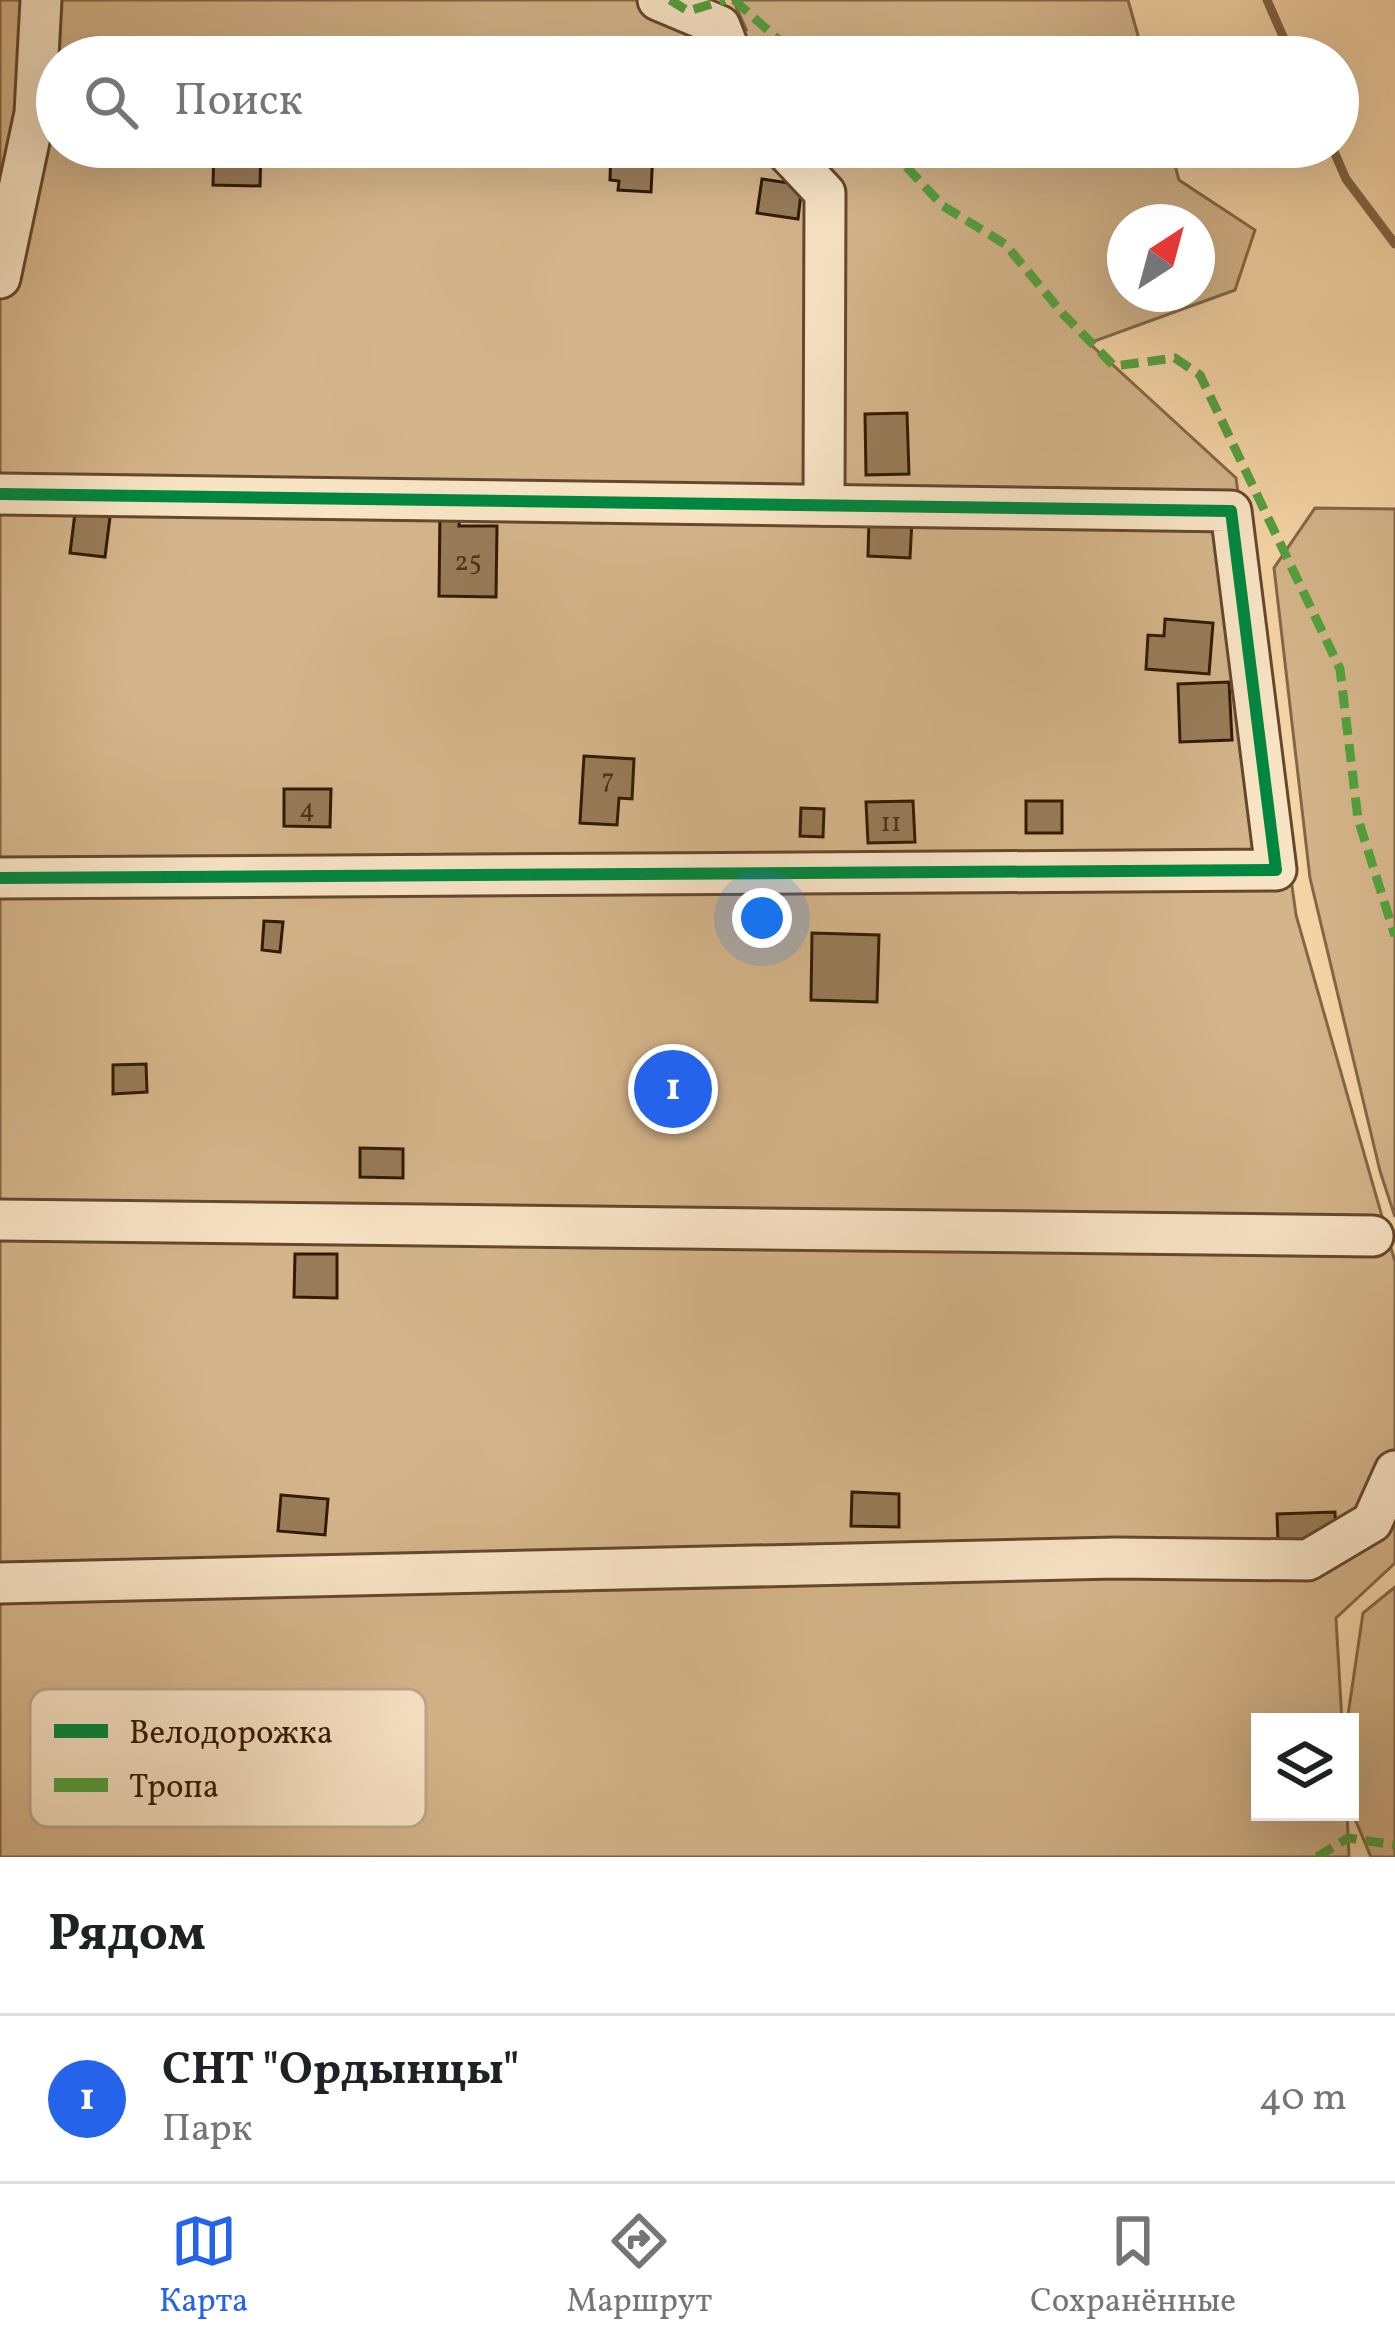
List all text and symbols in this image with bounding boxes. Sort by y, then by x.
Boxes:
search box [36,36,1359,168]
icon: search [78,69,144,135]
text: Поиск [174,71,303,134]
north arrow [1107,204,1215,312]
house number: 25 [454,544,482,582]
house number: 7 [601,761,615,799]
house number: 4 [299,791,315,829]
house number: 11 [881,805,901,843]
your location [732,888,792,948]
pin: 1 [634,1044,712,1134]
legend [30,1689,426,1827]
text: Велодорожка [129,1712,333,1758]
map controls [1251,1713,1359,1821]
button: layers [1251,1713,1359,1821]
text: Тропа [129,1766,219,1812]
text: Рядом [48,1900,206,1971]
text: СНТ "Ордынцы" [162,2040,520,2103]
text: 1 [79,2072,95,2126]
text: 40 m [1259,2072,1347,2126]
text: Парк [162,2103,252,2157]
tab: Карта [159,2208,249,2326]
tab: Маршрут [567,2208,712,2326]
tab: Сохранённые [1030,2208,1236,2326]

